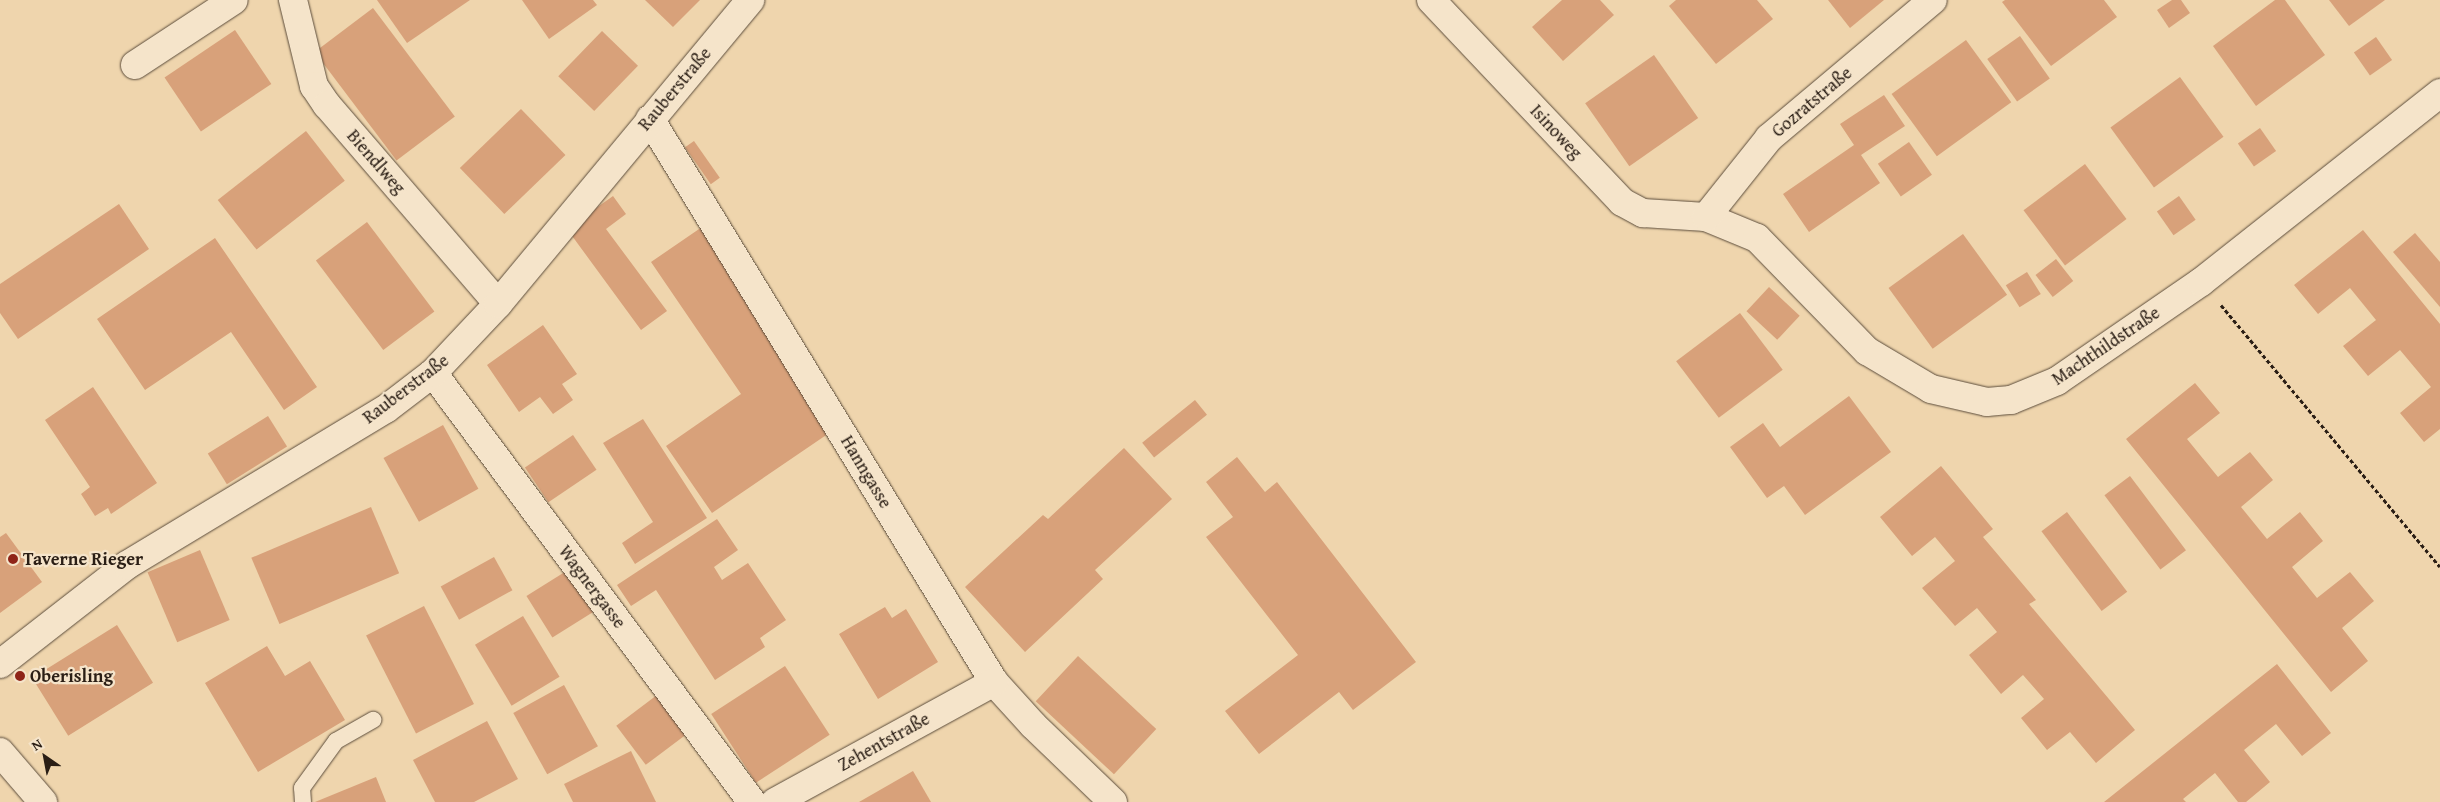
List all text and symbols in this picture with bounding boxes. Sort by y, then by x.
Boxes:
street label: Rauberstraße [634,43,716,135]
street label: Gozratstraße [1768,62,1856,142]
street label: Isinoweg [1525,100,1587,164]
street label: Biendlweg [342,125,410,199]
street label: Machthildstraße [2048,302,2164,390]
street label: Rauberstraße [359,350,453,428]
street label: Hanngasse [836,432,896,512]
street label: Wagnergasse [554,541,630,633]
place label: Taverne Rieger [23,548,143,570]
marker: Taverne Rieger [7,553,19,565]
place label: Oberisling [30,665,113,687]
marker: Oberisling [14,670,26,682]
street label: Zehentstraße [834,708,934,776]
north arrow [20,732,70,782]
text: N [27,733,46,755]

